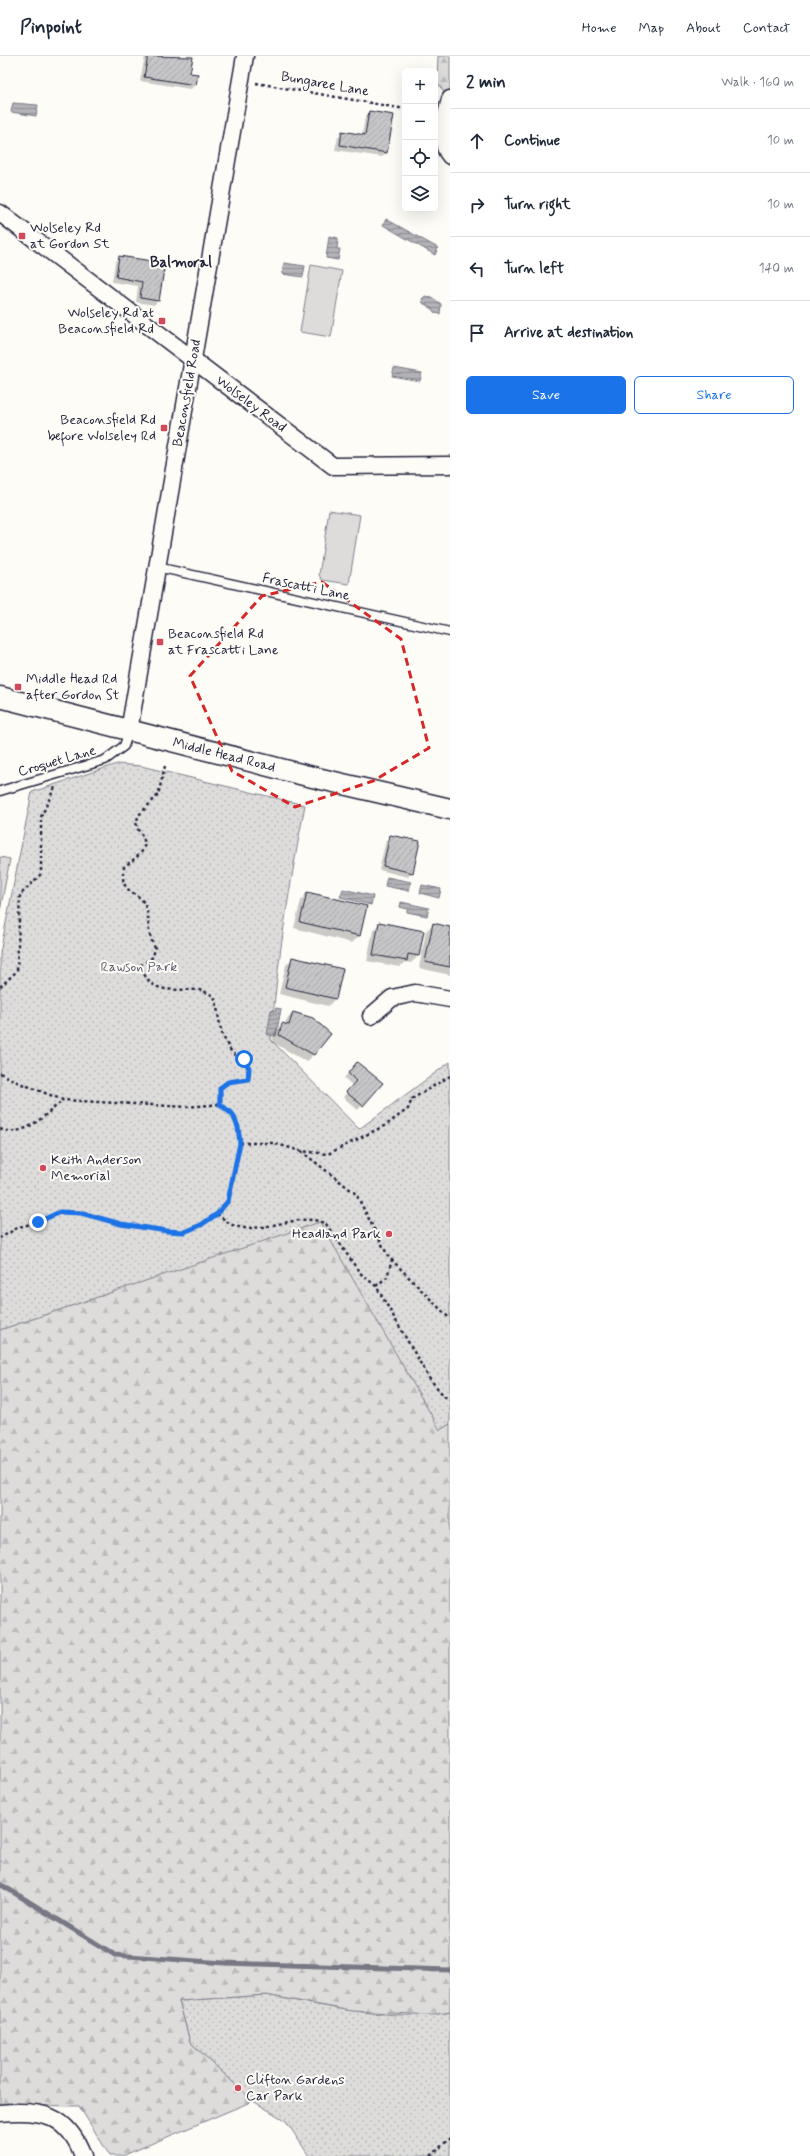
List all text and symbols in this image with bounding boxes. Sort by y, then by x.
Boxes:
text: Pinpoint [20,15,82,40]
text: Home [582,19,616,37]
text: Map [638,19,664,37]
text: About [686,19,721,37]
text: Contact [743,19,790,37]
street label: Bungaree Lane [279,67,371,102]
map controls [402,68,438,212]
button: + [402,68,438,104]
text: 2 min [466,71,506,93]
text: Walk · 160 m [721,74,794,91]
button: − [402,104,438,140]
icon: ahead [466,130,488,152]
text: Continue [504,131,560,151]
text: 10 m [767,132,794,149]
button: locate [402,140,438,176]
button: layers [402,176,438,212]
icon: right [466,194,488,216]
text: Turn right [504,195,571,215]
text: 10 m [767,196,794,213]
place label: Wolseley Rd at Gordon St [30,219,110,253]
marker: Wolseley Rd at Gordon St [17,231,27,241]
district label: Balmoral [150,253,212,273]
icon: left [466,258,488,280]
text: Turn left [504,259,564,279]
text: 140 m [759,260,794,277]
place label: Wolseley Rd at Beaconsfield Rd [58,304,154,338]
marker: Wolseley Rd at Beaconsfield Rd [157,316,167,326]
icon: arrive [466,322,488,344]
text: Arrive at destination [504,323,633,343]
street label: Beaconsfield Road [169,338,205,448]
street label: Wolseley Road [212,372,290,436]
button: Save [466,376,626,414]
button: Share [634,376,794,414]
place label: Beaconsfield Rd before Wolseley Rd [47,411,156,447]
marker: Beaconsfield Rd before Wolseley Rd [159,423,169,433]
street label: Frascatti Lane [261,569,352,605]
place label: Beaconsfield Rd at Frascatti Lane [168,625,279,659]
marker: Beaconsfield Rd at Frascatti Lane [155,637,165,647]
place label: Middle Head Rd after Gordon St [26,670,120,704]
marker: Middle Head Rd after Gordon St [13,682,23,692]
street label: Middle Head Road [171,734,277,776]
street label: Croquet Lane [16,741,98,781]
park label: Rawson Park [101,958,177,976]
route start [235,1050,253,1068]
place label: Keith Anderson Memorial [51,1151,142,1185]
marker: Keith Anderson Memorial [38,1163,48,1173]
route end [29,1213,47,1231]
place label: Headland Park [292,1225,381,1243]
marker: Headland Park [384,1229,394,1239]
place label: Clifton Gardens Car Park [246,2071,345,2105]
marker: Clifton Gardens Car Park [233,2083,243,2093]

